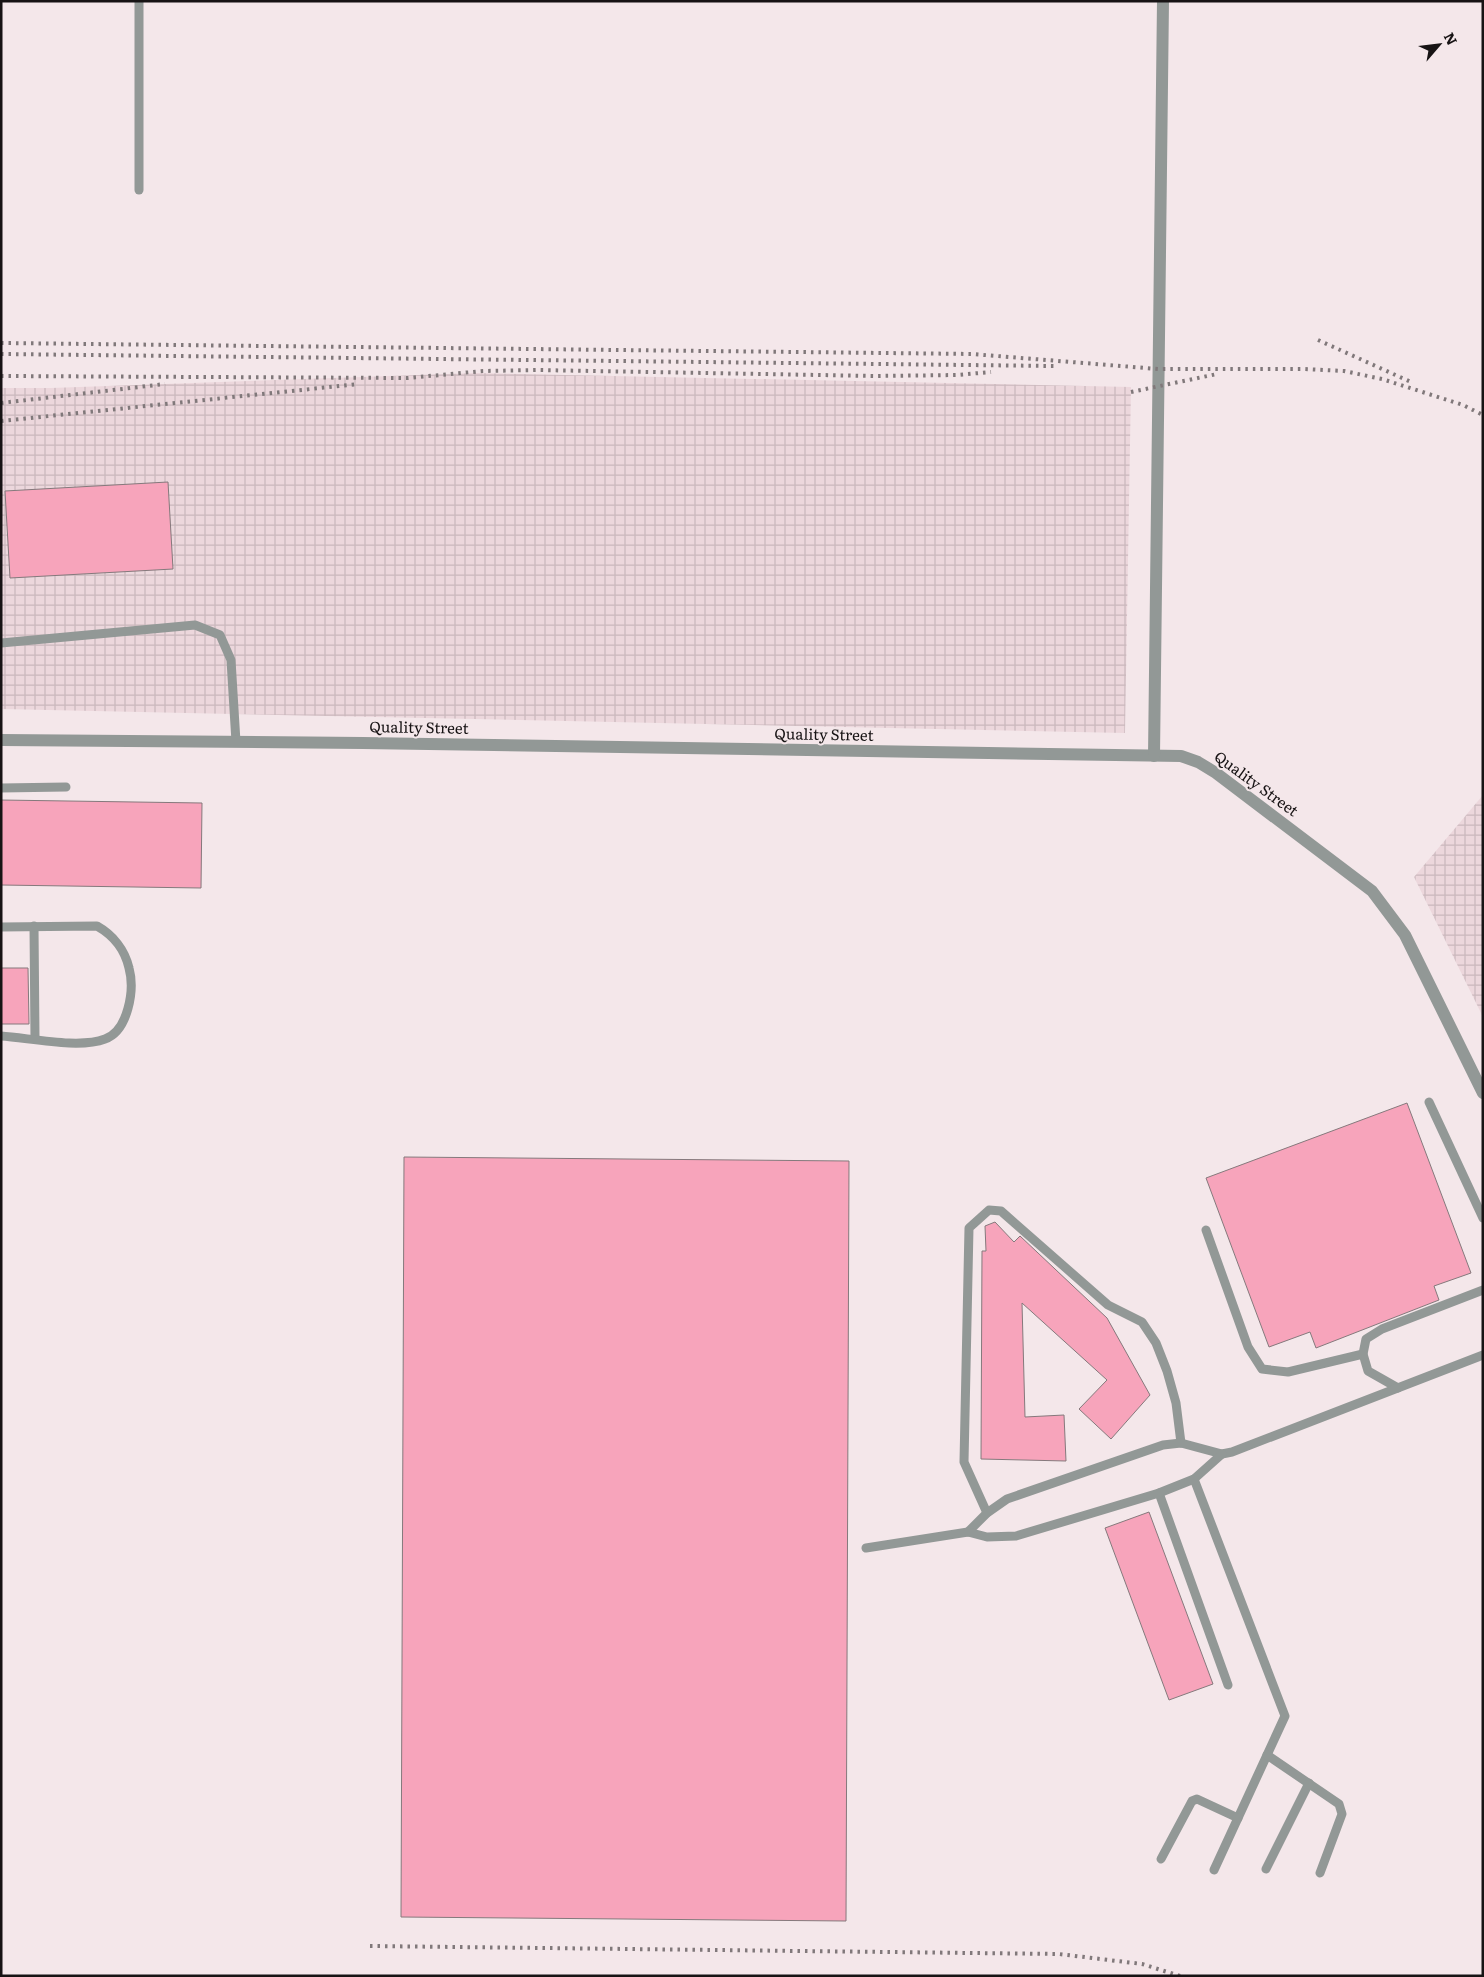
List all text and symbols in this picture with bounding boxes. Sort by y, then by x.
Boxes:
north arrow [1414,20,1464,70]
text: N [1440,29,1463,49]
street label: Quality Street [369,714,469,739]
street label: Quality Street [774,721,874,746]
street label: Quality Street [1210,744,1304,821]

